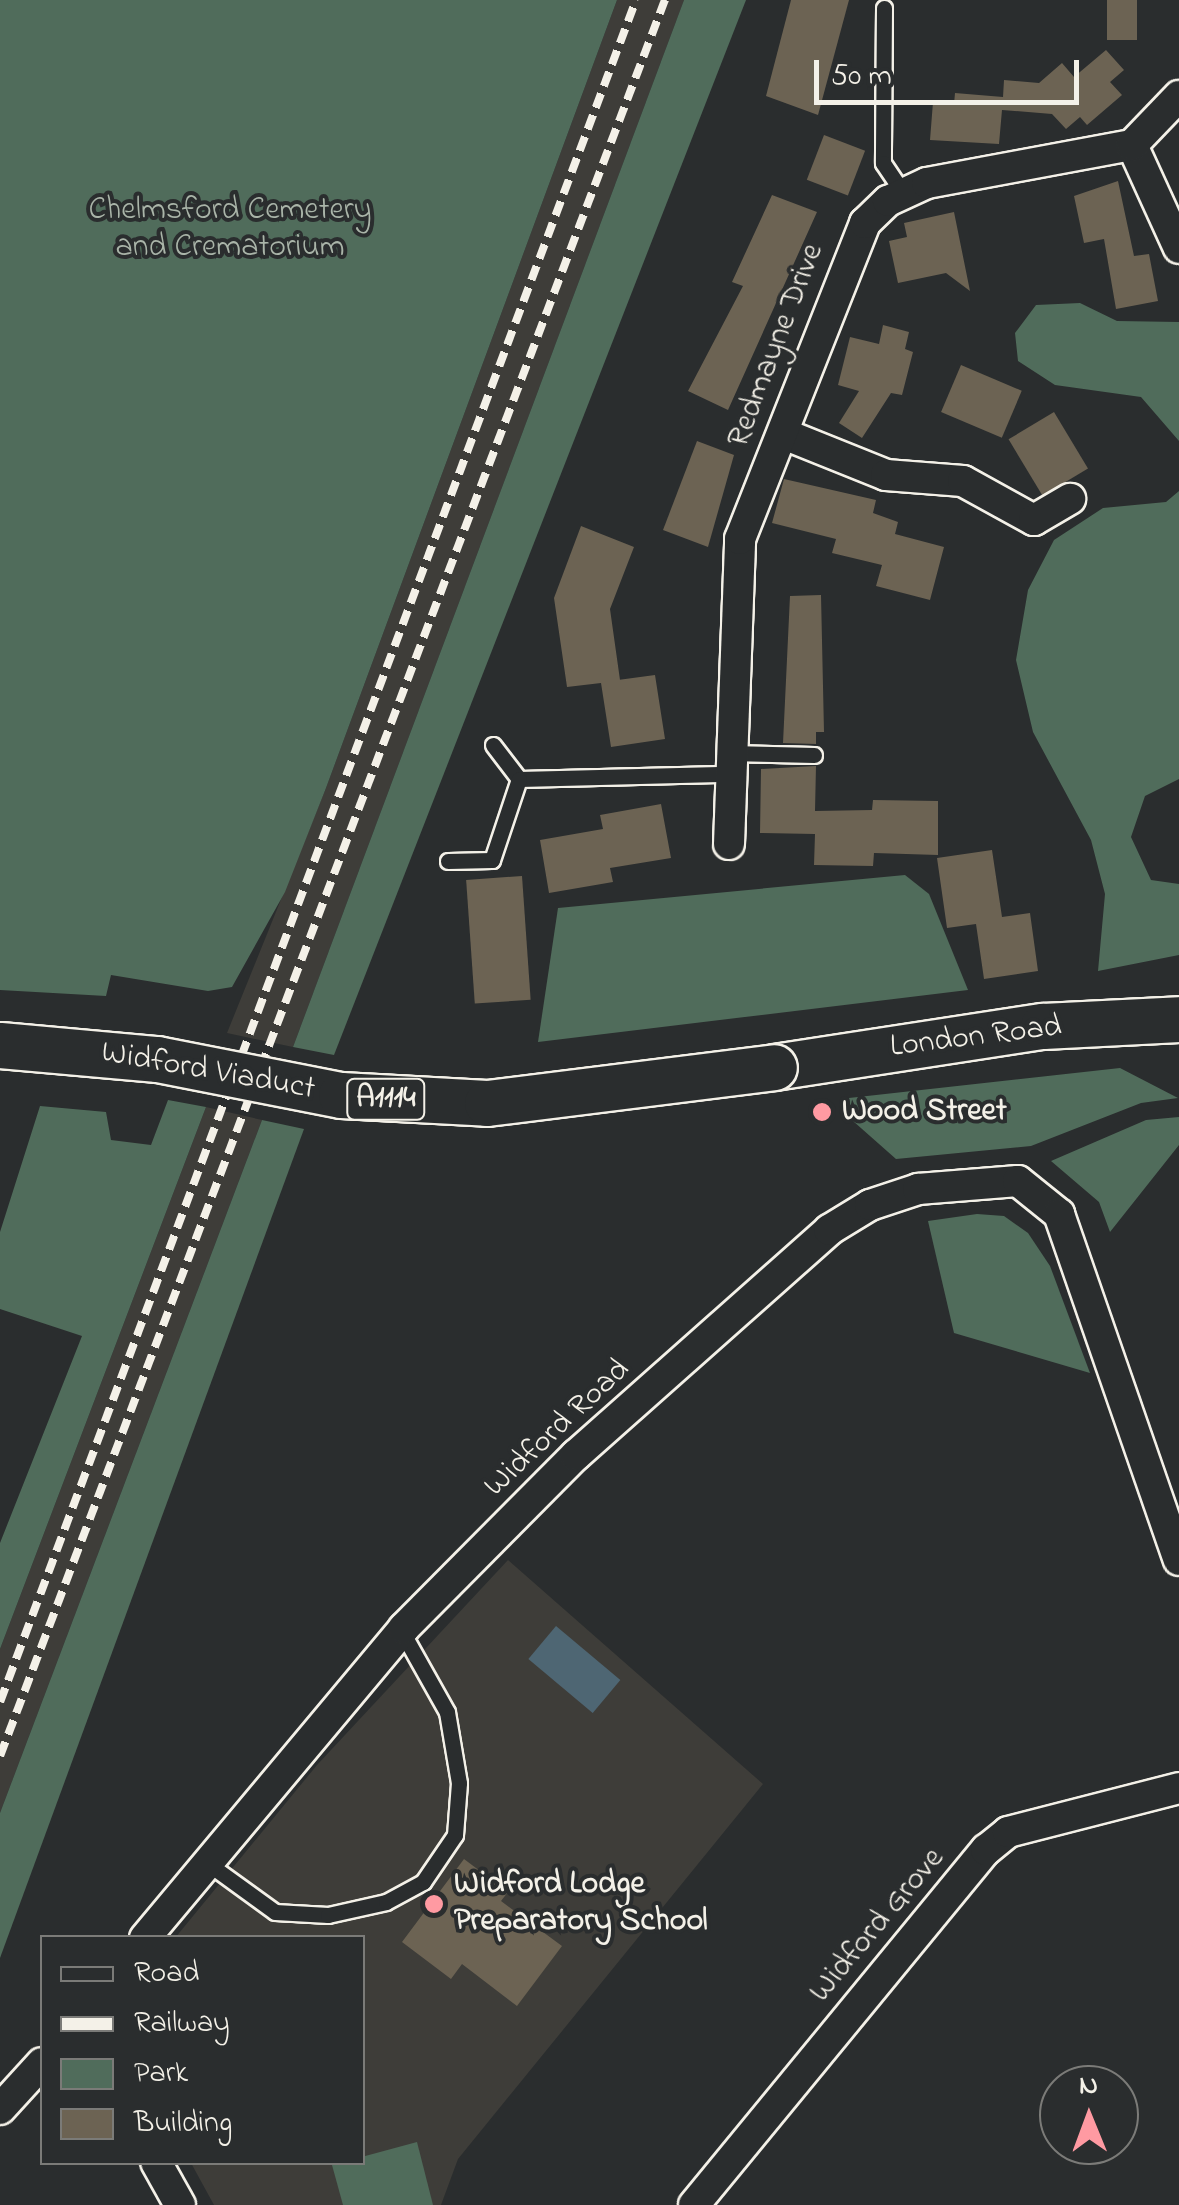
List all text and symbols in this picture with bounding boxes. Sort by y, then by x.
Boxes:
scale bar [819,40,1084,102]
text: 50 m [831,55,892,99]
park label: Chelmsford Cemetery and Crematorium [89,193,371,268]
street label: Redmayne Drive [721,239,833,453]
street label: London Road [888,1008,1064,1068]
street label: Widford Viaduct [98,1034,318,1110]
road number: A1114 [346,1074,426,1124]
place label: Wood Street [842,1093,1007,1131]
marker: Wood Street [811,1101,833,1123]
street label: Widford Road [477,1352,639,1506]
street label: Widford Grove [802,1841,954,2011]
place label: Widford Lodge Preparatory School [454,1867,708,1942]
marker: Widford Lodge Preparatory School [423,1893,445,1915]
legend [40,1935,365,2165]
text: Road [134,1952,199,1996]
text: Railway [134,2002,230,2046]
text: Park [134,2052,188,2096]
north arrow [1039,2065,1139,2165]
text: N [1079,2066,1098,2107]
text: Building [134,2102,232,2146]

